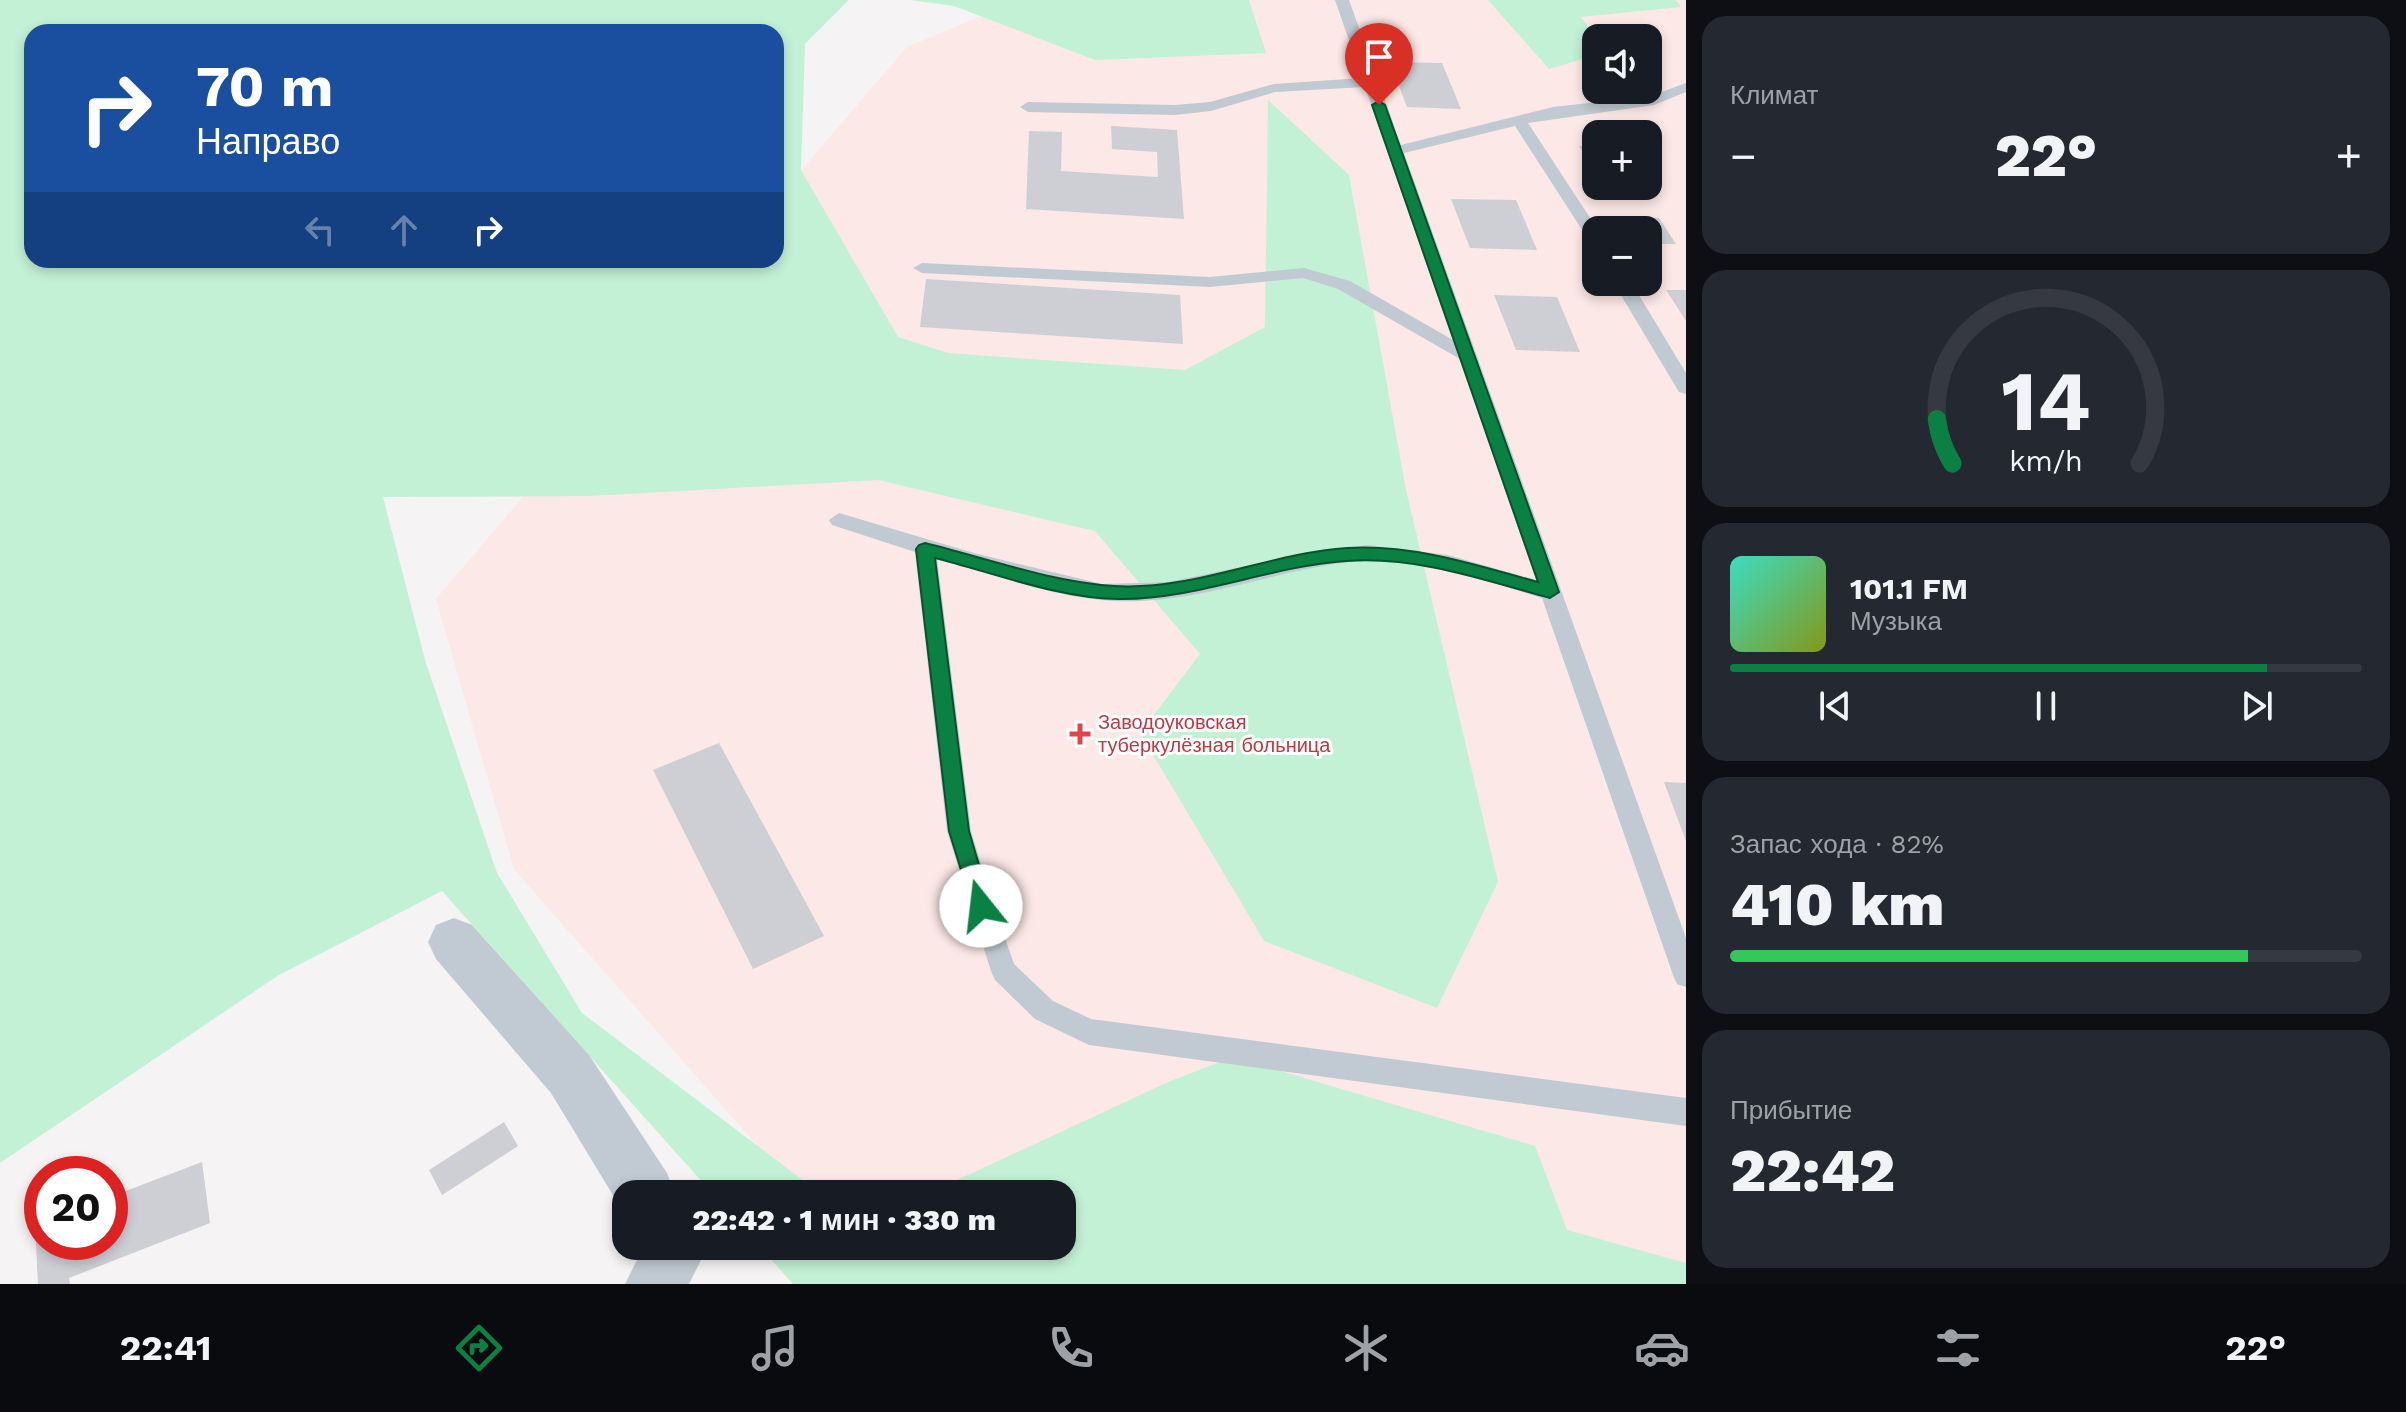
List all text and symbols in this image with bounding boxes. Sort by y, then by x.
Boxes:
pin [1345,23,1413,105]
map controls [1582,24,1662,296]
button: sound [1582,24,1662,104]
icon: arrive [1357,35,1401,79]
text: 70 m [196,54,333,120]
icon: right [64,56,168,160]
text: Климат [1730,80,1819,110]
button: + [1582,120,1662,200]
text: 22° [1995,120,2097,191]
text: Направо [196,121,340,163]
text: − [1730,130,1757,182]
text: + [2335,130,2362,182]
icon: left [298,208,342,252]
icon: ahead [382,208,426,252]
icon: right [466,208,510,252]
button: − [1582,216,1662,296]
text: 14 [2001,353,2091,450]
text: km/h [2009,445,2083,479]
text: 101.1 FM [1850,571,1968,606]
text: Музыка [1850,606,1942,636]
icon: previous [1813,684,1857,728]
icon: pause [2024,684,2068,728]
icon: next [2235,684,2279,728]
place label: Заводоуковская туберкулёзная больница [1098,710,1331,757]
marker: Заводоуковская туберкулёзная больница [1069,723,1091,745]
text: Запас хода · 82% [1730,829,1944,859]
position arrow [939,864,1023,948]
text: 410 km [1730,869,1944,940]
text: Прибытие [1730,1095,1852,1125]
text: 22:42 [1730,1135,1895,1206]
speed limit sign: 20 [24,1156,128,1260]
text: 22:42 · 1 мин · 330 m [692,1202,996,1237]
icon: directions [451,1320,507,1376]
icon: music [747,1320,803,1376]
icon: phone [1043,1320,1099,1376]
icon: climate [1338,1320,1394,1376]
icon: car [1634,1320,1690,1376]
icon: filters [1930,1320,1986,1376]
text: 22:41 [120,1327,212,1369]
text: 22° [2225,1327,2286,1369]

